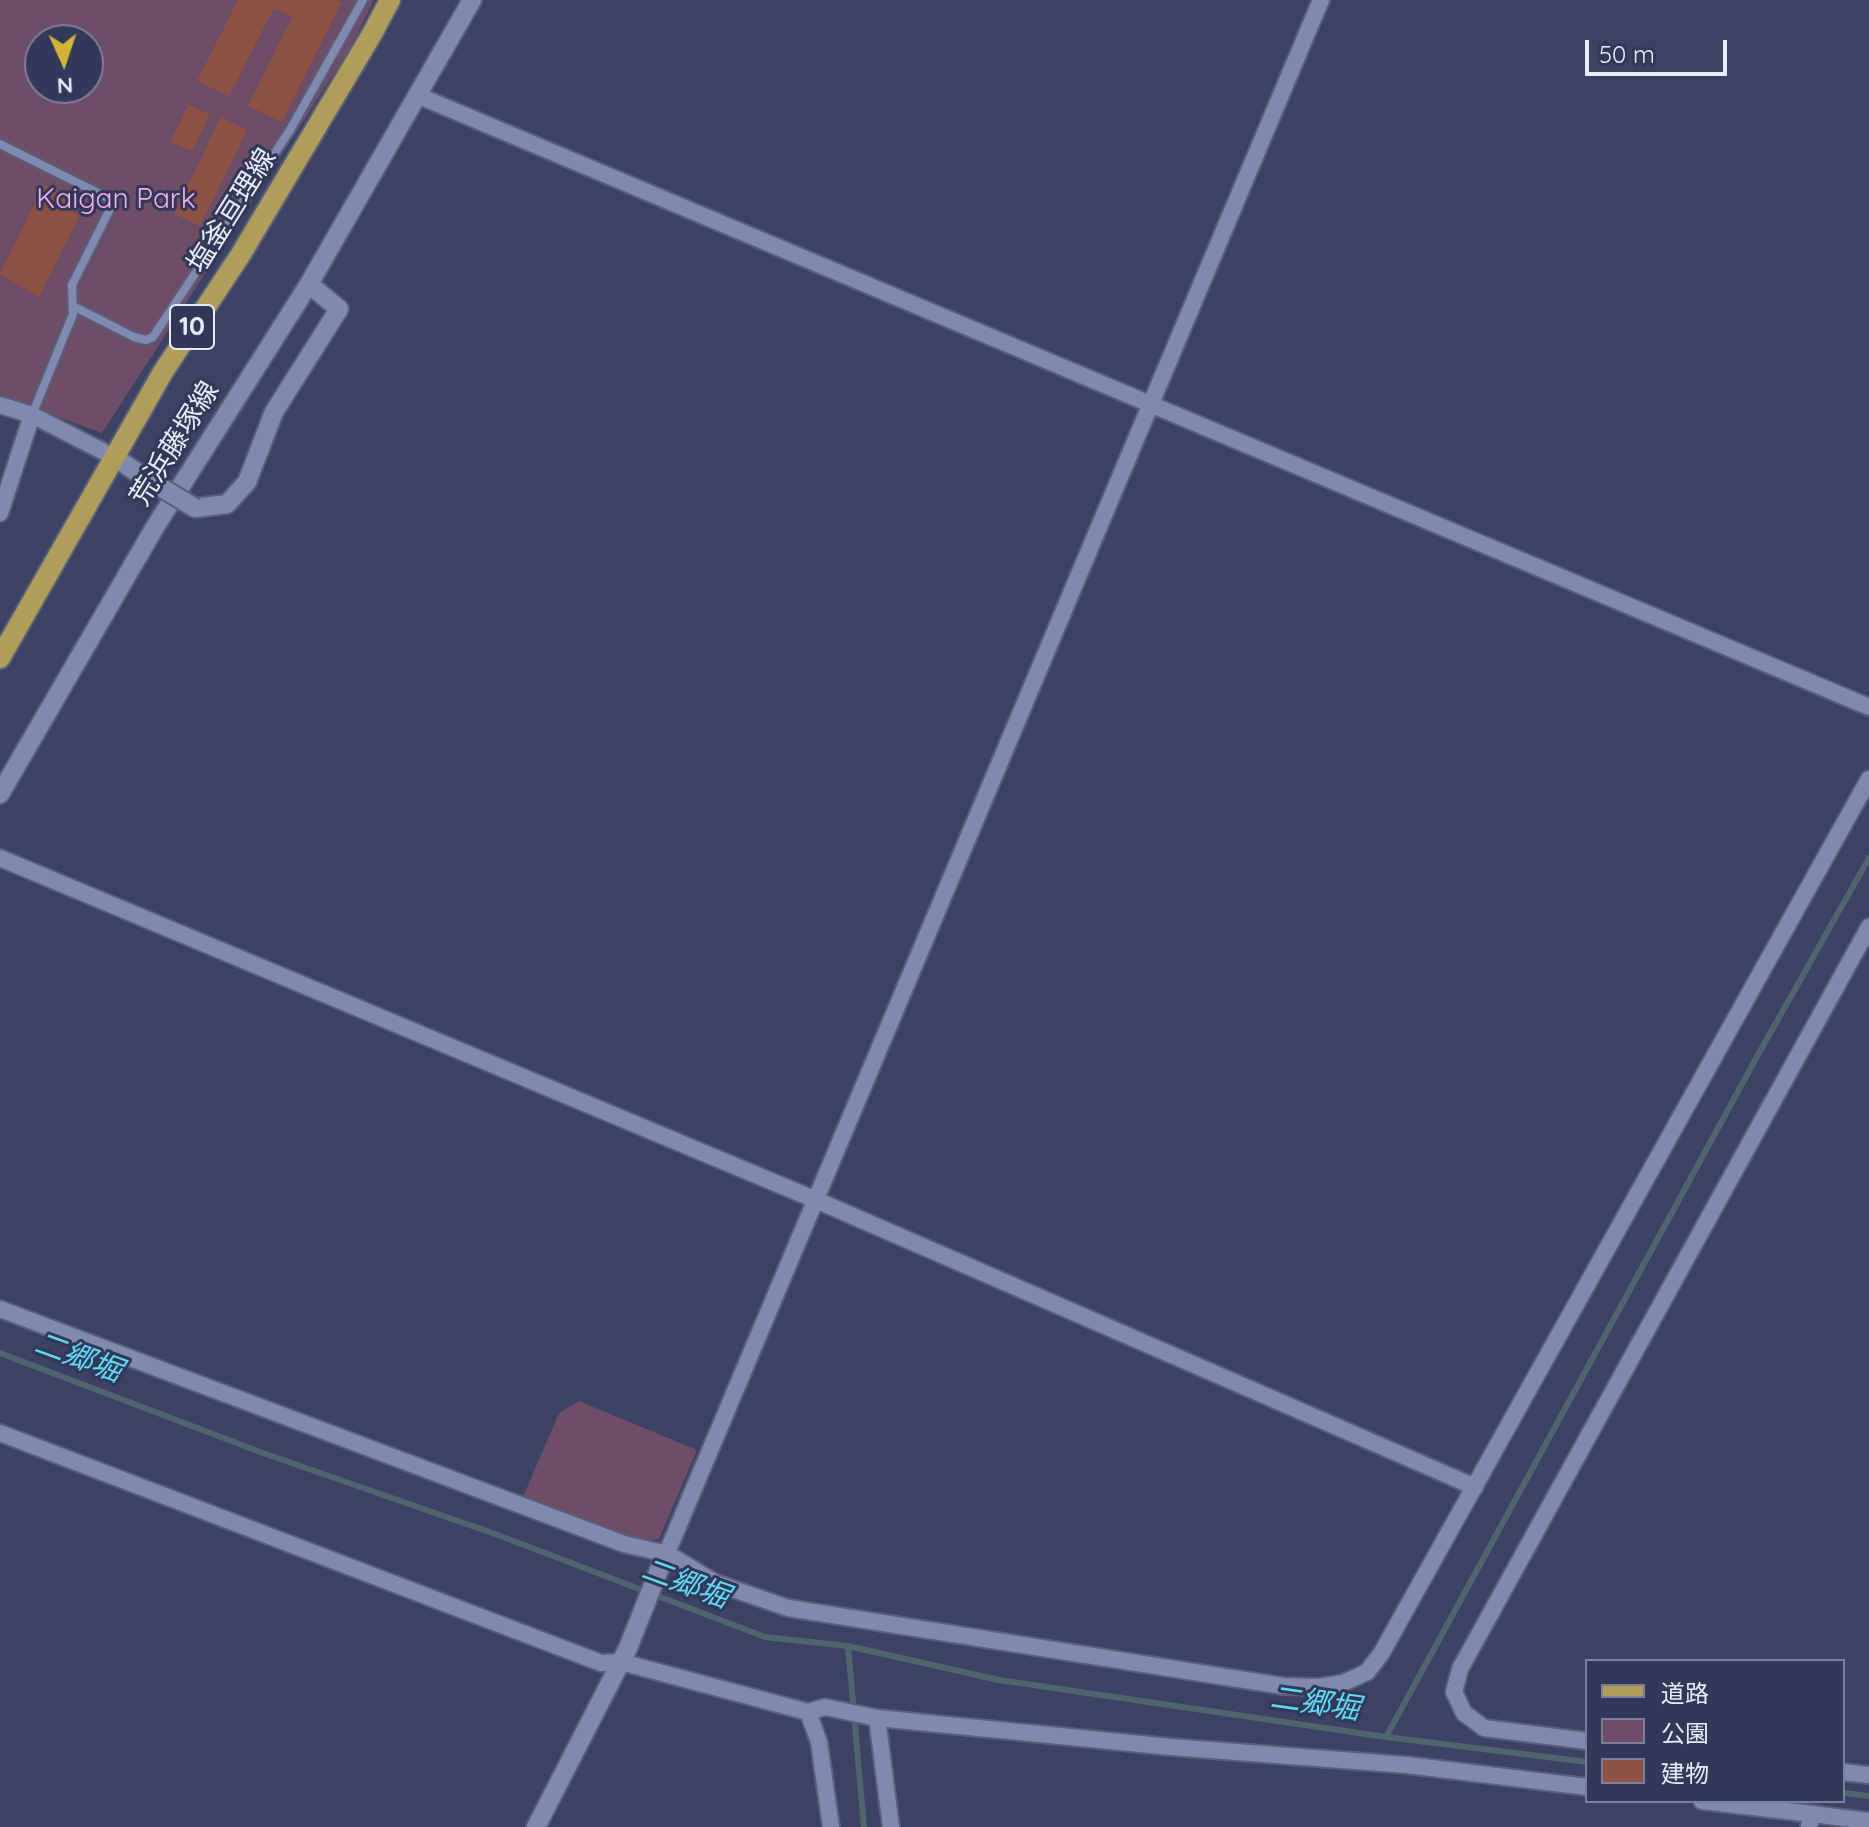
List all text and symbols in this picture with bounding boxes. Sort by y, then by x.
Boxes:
north arrow [24,24,104,104]
scale bar [1589,24,1731,74]
text: 50 m [1599,39,1655,69]
text: N [56,72,74,100]
street label: 塩釜亘理線 [181,143,283,279]
park label: Kaigan Park [36,183,196,217]
road number: 10 [170,305,214,349]
street label: 荒浜藤塚線 [124,376,226,512]
water label: 二郷堀 [30,1326,126,1390]
water label: 二郷堀 [637,1552,733,1616]
legend [1585,1659,1845,1803]
text: 道路 [1661,1678,1709,1708]
water label: 二郷堀 [1268,1680,1362,1728]
text: 公園 [1661,1718,1709,1748]
text: 建物 [1661,1758,1709,1788]

